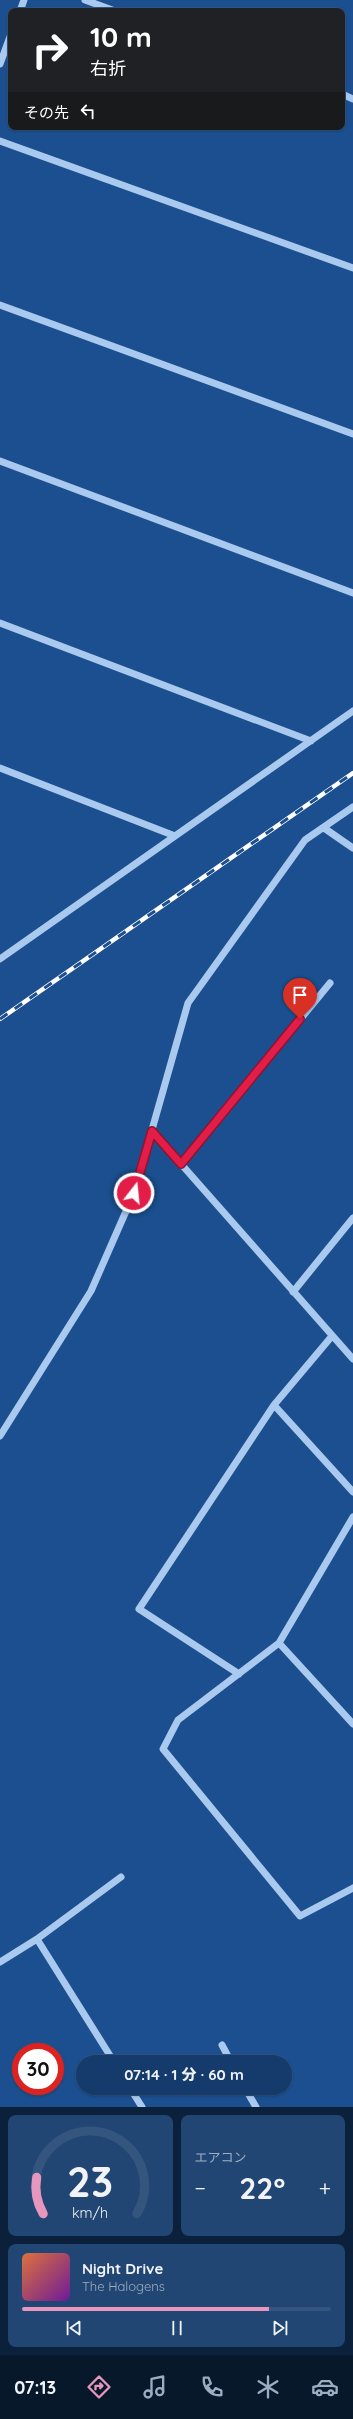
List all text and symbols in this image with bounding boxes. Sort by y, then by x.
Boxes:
text: 10 m [90,19,152,54]
icon: right [24,24,76,76]
text: 右折 [90,57,126,80]
icon: left [77,100,99,122]
text: その先 [24,103,69,122]
pin [283,978,317,1019]
icon: arrive [289,984,311,1006]
position arrow [113,1172,155,1214]
speed limit sign: 30 [12,2043,64,2095]
text: 07:14 · 1 分 · 60 m [124,2065,244,2084]
text: エアコン [195,2149,247,2165]
text: 23 [67,2154,113,2206]
text: 22° [239,2169,285,2207]
text: − [195,2174,206,2202]
text: + [319,2174,331,2202]
text: km/h [72,2203,108,2221]
text: Night Drive [82,2259,163,2278]
text: The Halogens [82,2278,165,2294]
icon: previous [63,2317,85,2339]
icon: pause [166,2317,188,2339]
icon: next [269,2317,291,2339]
icon: directions [85,2373,113,2401]
icon: music [141,2373,169,2401]
icon: phone [198,2373,226,2401]
icon: climate [254,2373,282,2401]
icon: car [311,2373,339,2401]
text: 07:13 [14,2376,56,2399]

